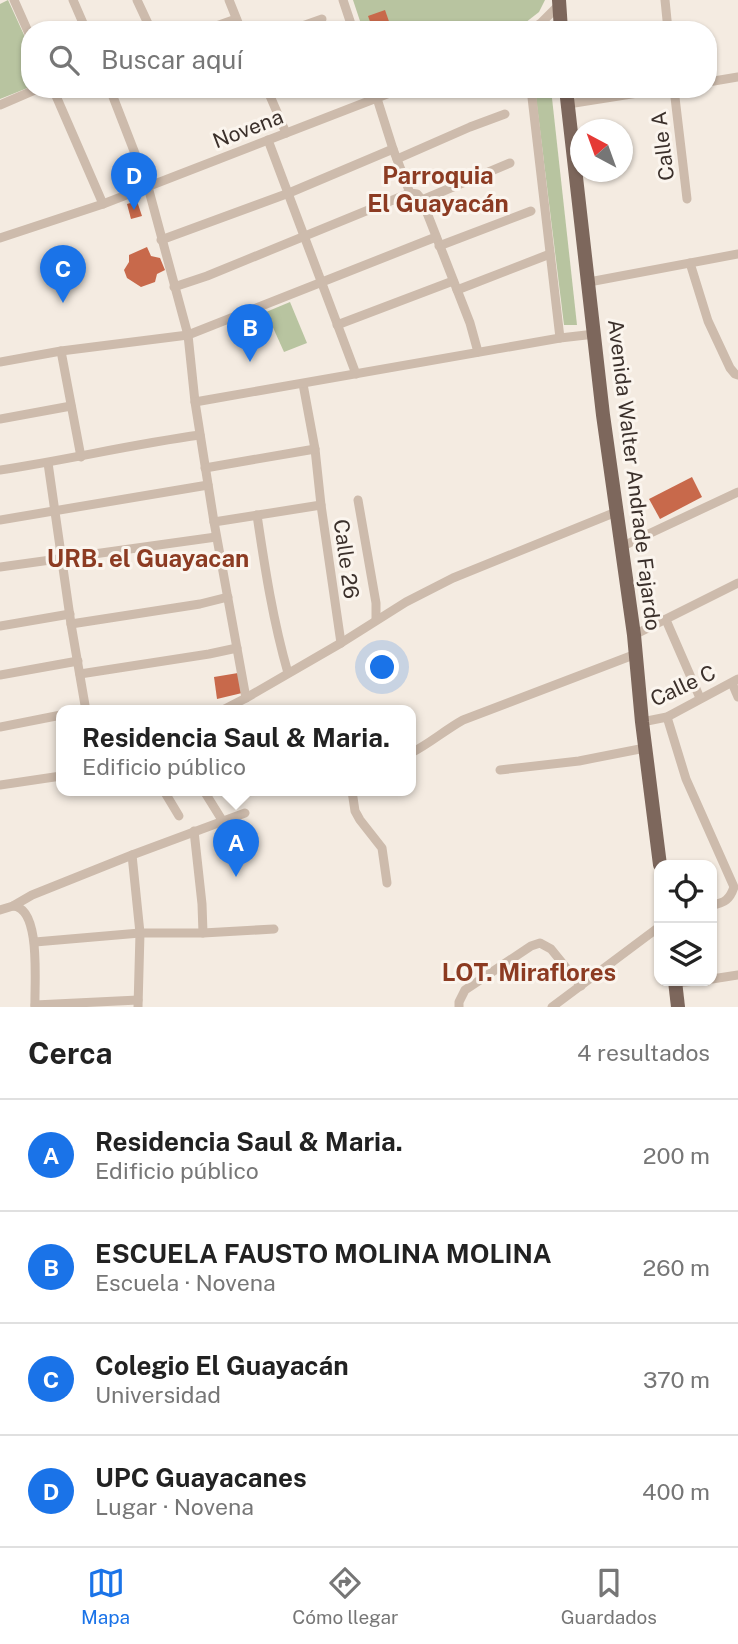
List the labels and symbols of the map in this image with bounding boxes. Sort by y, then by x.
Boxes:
street label: Novena [209,104,287,153]
street label: Calle A [646,110,679,182]
north arrow [570,119,633,182]
pin: D [111,152,157,210]
district label: Parroquia El Guayacán [367,161,509,217]
pin: C [40,245,86,303]
pin: B [227,304,273,362]
street label: Avenida Walter Andrade Fajardo [603,318,666,632]
street label: Calle 26 [329,517,364,600]
district label: URB. el Guayacan [47,544,249,572]
your location [365,650,399,684]
street label: Calle C [646,660,719,711]
pin: A [213,819,259,877]
district label: LOT. Miraflores [442,958,616,986]

